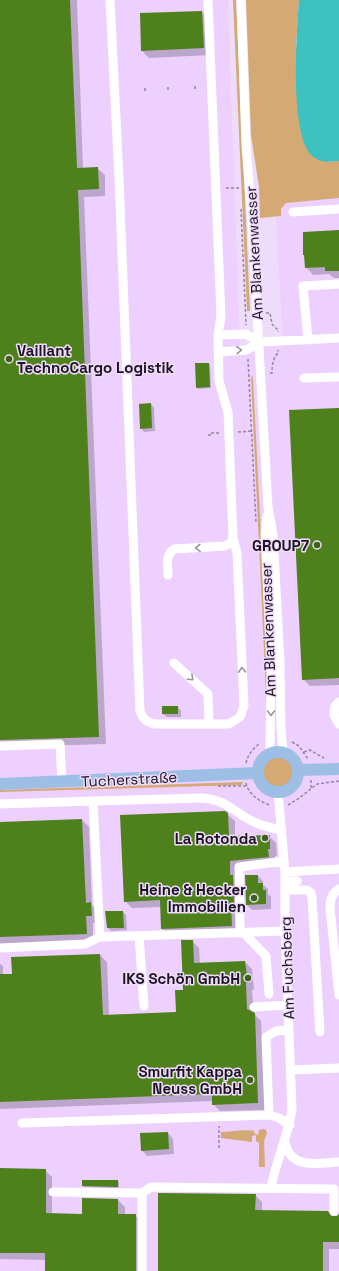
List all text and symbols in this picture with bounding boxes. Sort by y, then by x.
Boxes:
street label: Am Blankenwasser [241,185,267,320]
place label: Vaillant TechnoCargo Logistik [17,341,174,377]
one-way arrow [236,346,242,355]
marker: Vaillant TechnoCargo Logistik [4,354,14,364]
place label: GROUP7 [252,536,309,555]
marker: GROUP7 [312,540,322,550]
one-way arrow [195,543,201,552]
street label: Am Blankenwasser [256,562,280,697]
one-way arrow [238,667,246,673]
one-way arrow [186,673,194,681]
one-way arrow [267,710,275,716]
street label: Tucherstraße [80,767,178,791]
place label: La Rotonda [175,829,257,848]
marker: La Rotonda [260,833,270,843]
place label: Heine & Hecker Immobilien [139,880,246,916]
marker: Heine & Hecker Immobilien [249,893,259,903]
street label: Am Fuchsberg [276,916,298,1020]
place label: IKS Schön GmbH [122,969,240,988]
marker: IKS Schön GmbH [243,973,253,983]
place label: Smurfit Kappa Neuss GmbH [138,1062,242,1098]
marker: Smurfit Kappa Neuss GmbH [245,1075,255,1085]

